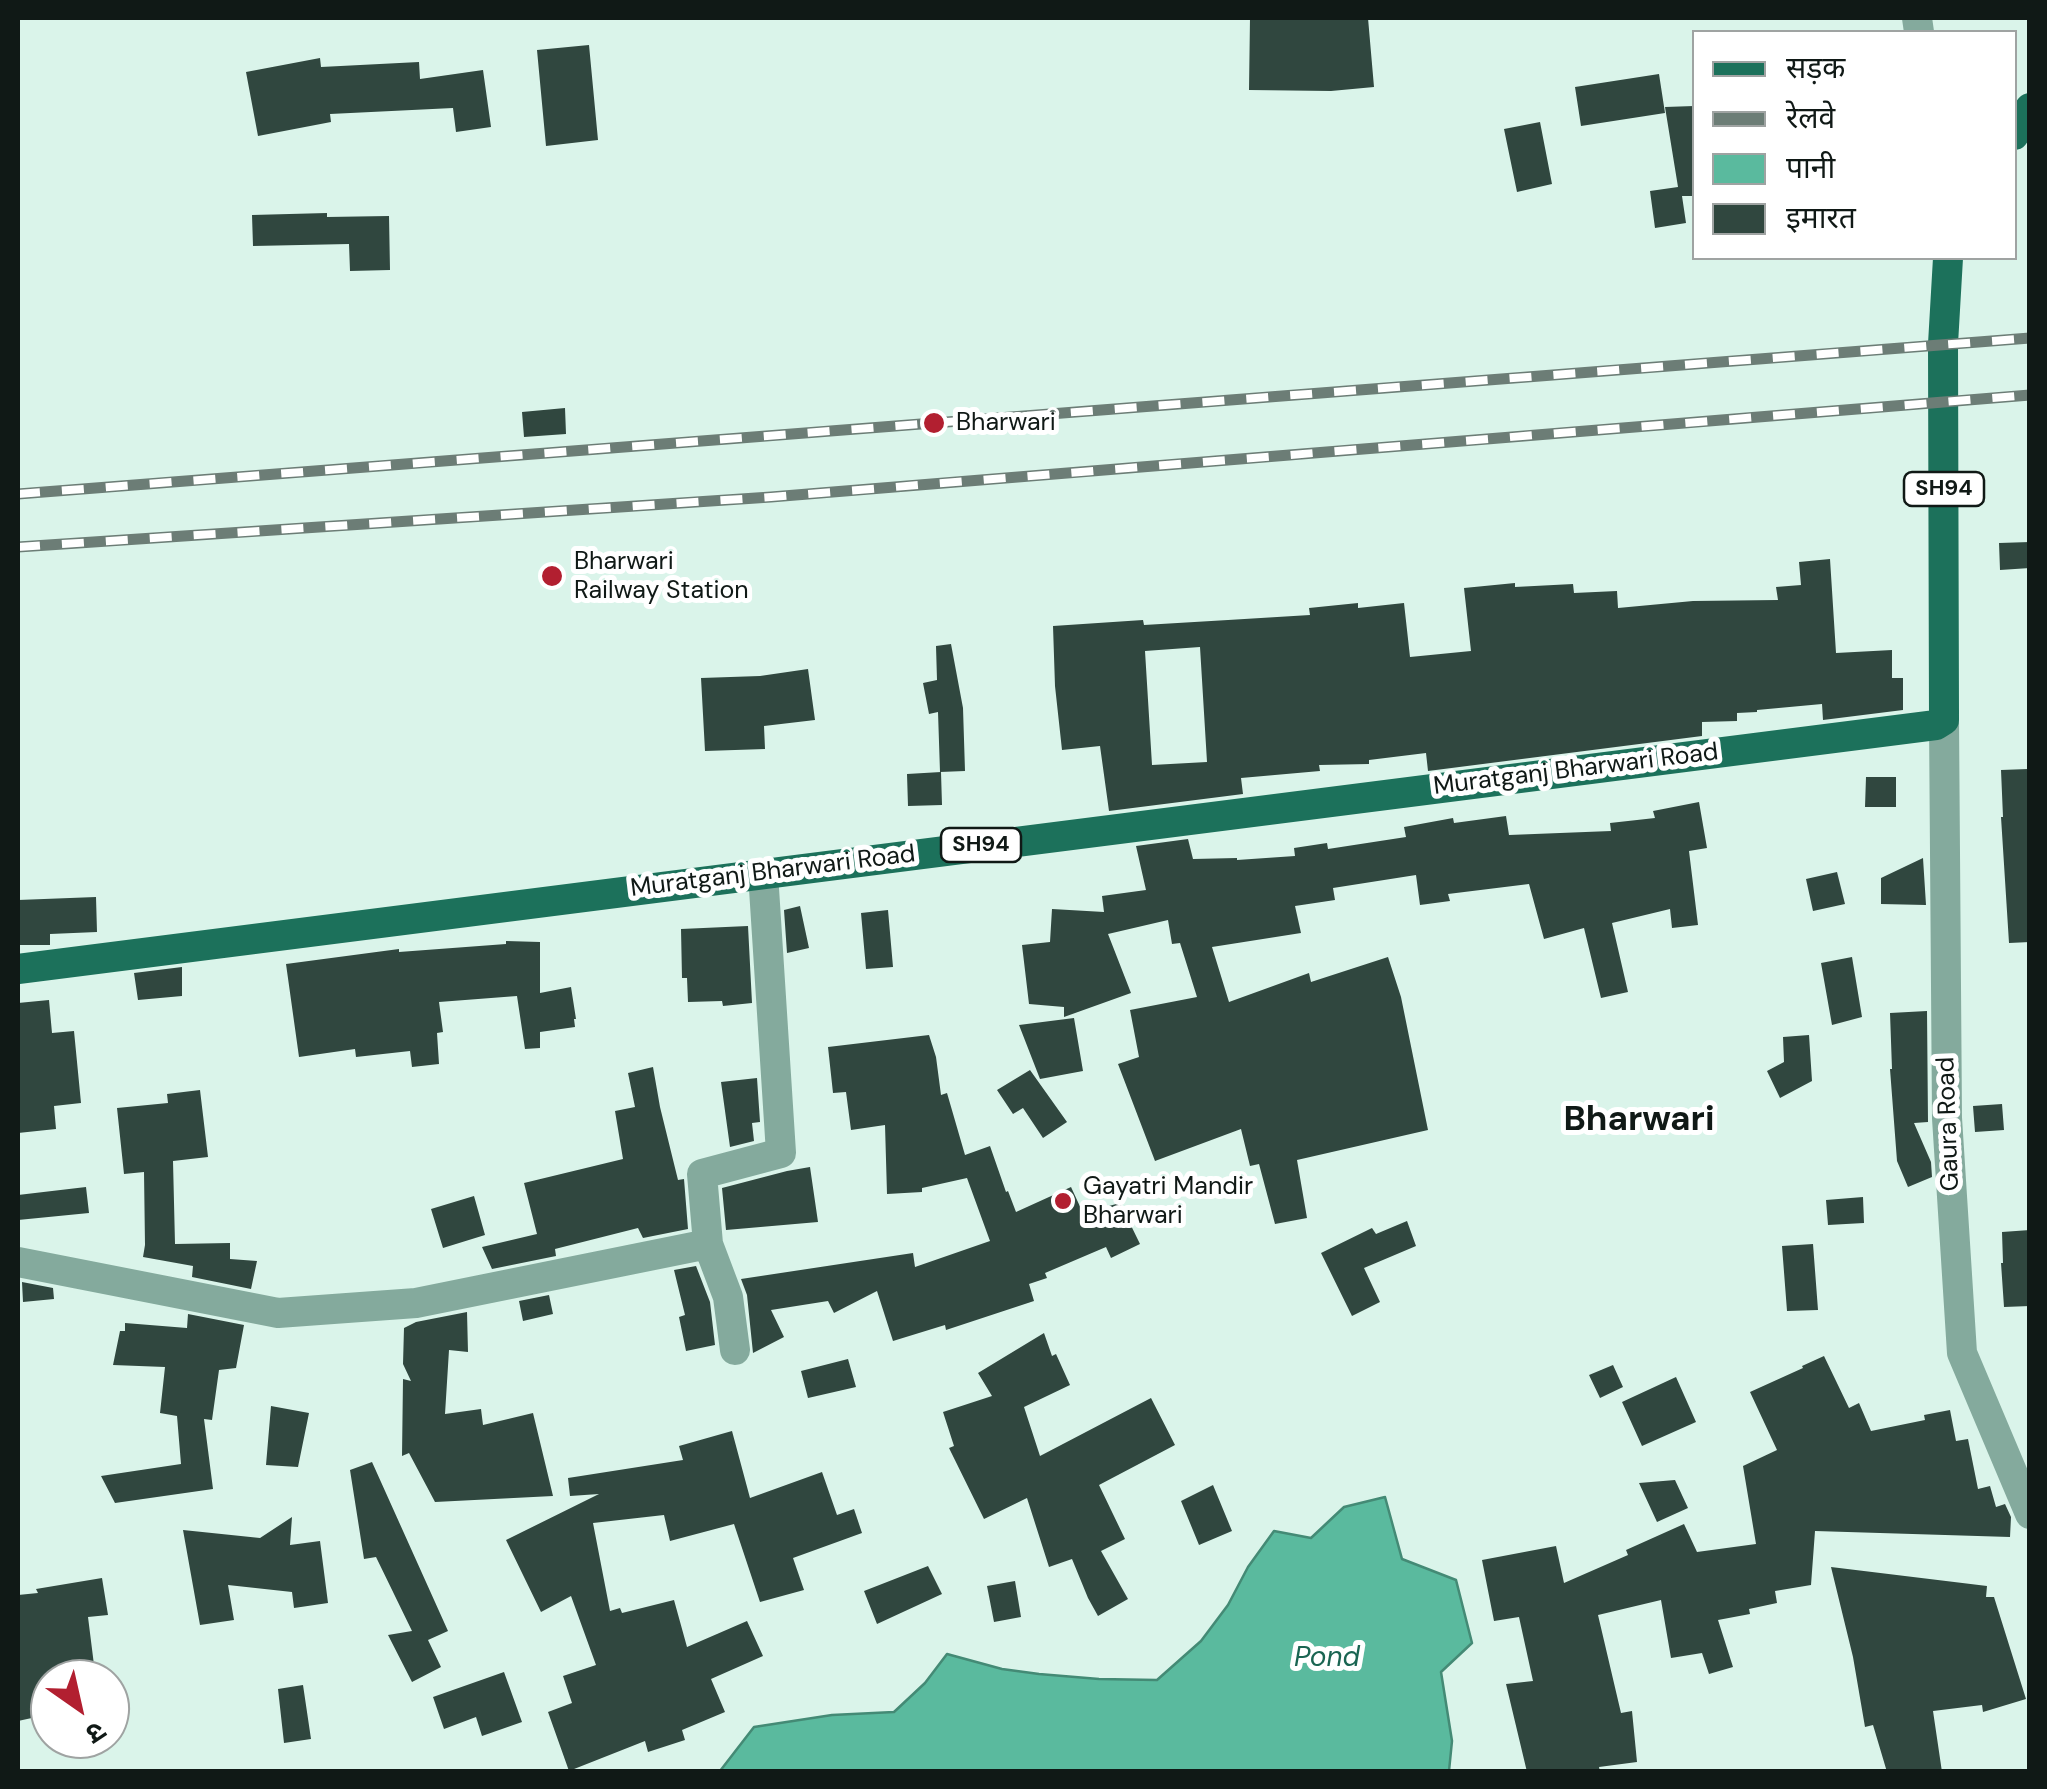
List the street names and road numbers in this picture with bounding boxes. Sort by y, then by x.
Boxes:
road number: SH94 [1904,472,1984,506]
street label: Muratganj Bharwari Road [1432,738,1720,802]
road number: SH94 [941,828,1021,862]
street label: Muratganj Bharwari Road [629,840,917,904]
street label: Gaura Road [1932,1056,1966,1192]

